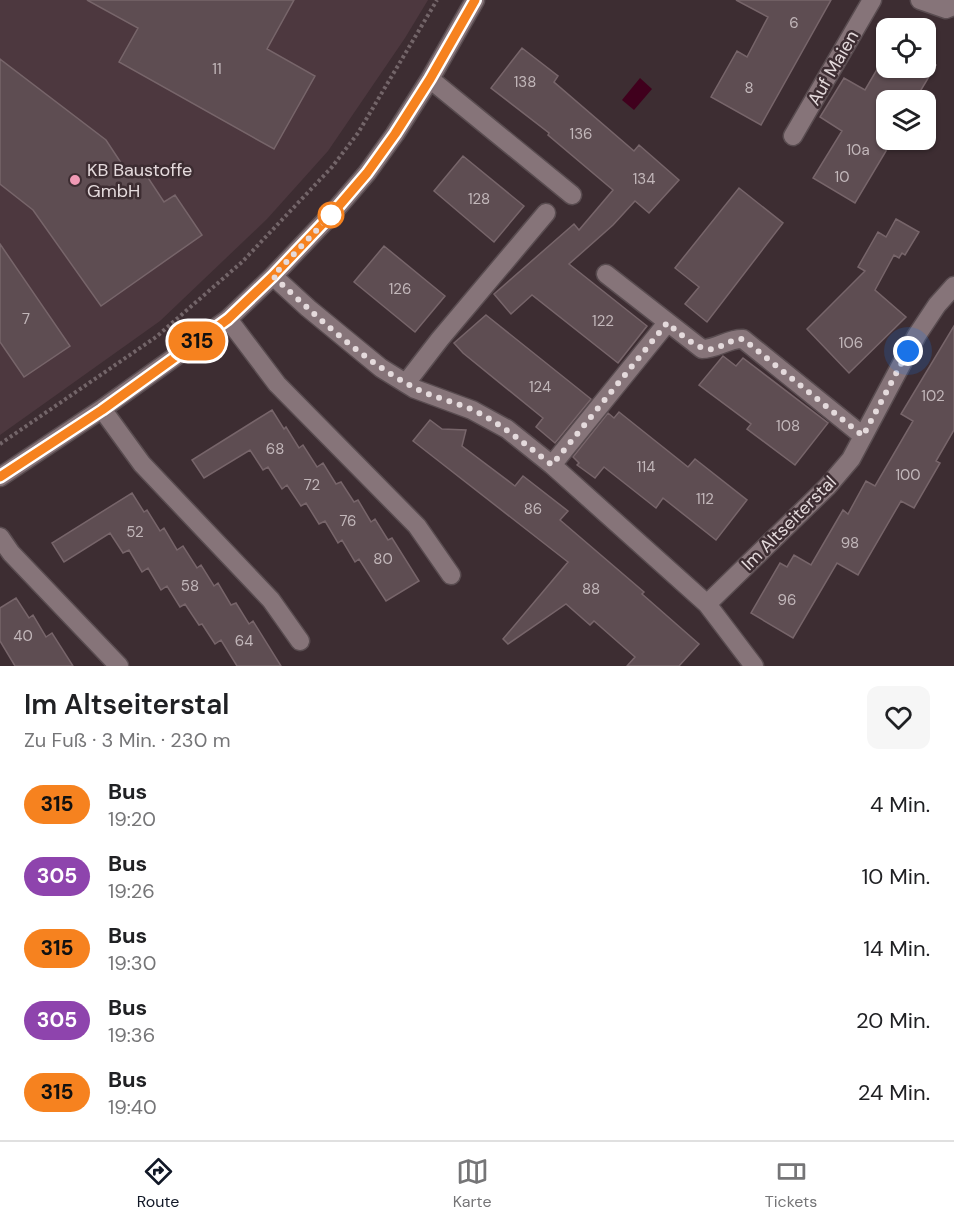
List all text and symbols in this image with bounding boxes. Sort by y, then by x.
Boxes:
house number: 6 [789,13,799,33]
map controls [876,18,936,150]
button: locate [876,18,936,78]
street label: Auf Maien [802,26,864,110]
house number: 11 [212,59,222,79]
house number: 138 [514,72,536,92]
house number: 8 [744,78,754,98]
button: layers [876,90,936,150]
house number: 136 [570,124,592,144]
house number: 10a [846,140,870,160]
place label: KB Baustoffe GmbH [87,158,192,203]
house number: 10 [835,167,849,187]
house number: 134 [633,169,655,189]
marker: KB Baustoffe GmbH [68,173,82,187]
house number: 128 [468,189,490,209]
unlabelled marker [318,202,344,228]
house number: 126 [389,279,411,299]
house number: 7 [22,309,30,329]
house number: 122 [592,311,614,331]
line badge: 315 [162,322,232,360]
text: 315 [180,327,214,355]
house number: 106 [839,333,863,353]
your location [893,336,923,366]
house number: 124 [529,377,551,397]
house number: 102 [921,386,945,406]
house number: 108 [776,416,800,436]
house number: 68 [266,439,284,459]
house number: 114 [637,457,655,477]
house number: 100 [895,465,921,485]
street label: Im Altseiterstal [736,470,842,576]
house number: 72 [304,475,320,495]
house number: 112 [696,489,714,509]
house number: 86 [524,499,542,519]
house number: 76 [339,511,357,531]
house number: 52 [126,522,144,542]
house number: 98 [841,533,859,553]
house number: 80 [373,549,393,569]
house number: 58 [181,576,199,596]
house number: 88 [582,579,600,599]
house number: 96 [778,590,796,610]
house number: 40 [13,626,33,646]
house number: 64 [235,631,253,651]
text: Im Altseiterstal [24,686,229,723]
button: heart [867,686,930,749]
text: Zu Fuß · 3 Min. · 230 m [24,727,231,753]
text: Bus [108,777,147,806]
text: 315 [40,790,74,818]
text: 4 Min. [870,790,930,819]
text: 19:20 [108,806,156,832]
text: Bus [108,849,147,878]
text: 305 [37,862,77,890]
text: 10 Min. [861,862,930,891]
text: 19:26 [108,878,155,904]
text: Bus [108,921,147,950]
text: 315 [40,934,74,962]
text: 14 Min. [863,934,930,963]
text: 19:30 [108,950,156,976]
text: Bus [108,993,147,1022]
text: 305 [37,1006,77,1034]
text: 20 Min. [856,1006,930,1035]
text: 19:36 [108,1022,155,1048]
text: Bus [108,1065,147,1094]
text: 315 [40,1078,74,1106]
text: 24 Min. [858,1078,930,1107]
text: 19:40 [108,1094,157,1120]
tab: Route [137,1155,179,1212]
tab: Karte [453,1155,491,1212]
tab: Tickets [765,1155,817,1212]

